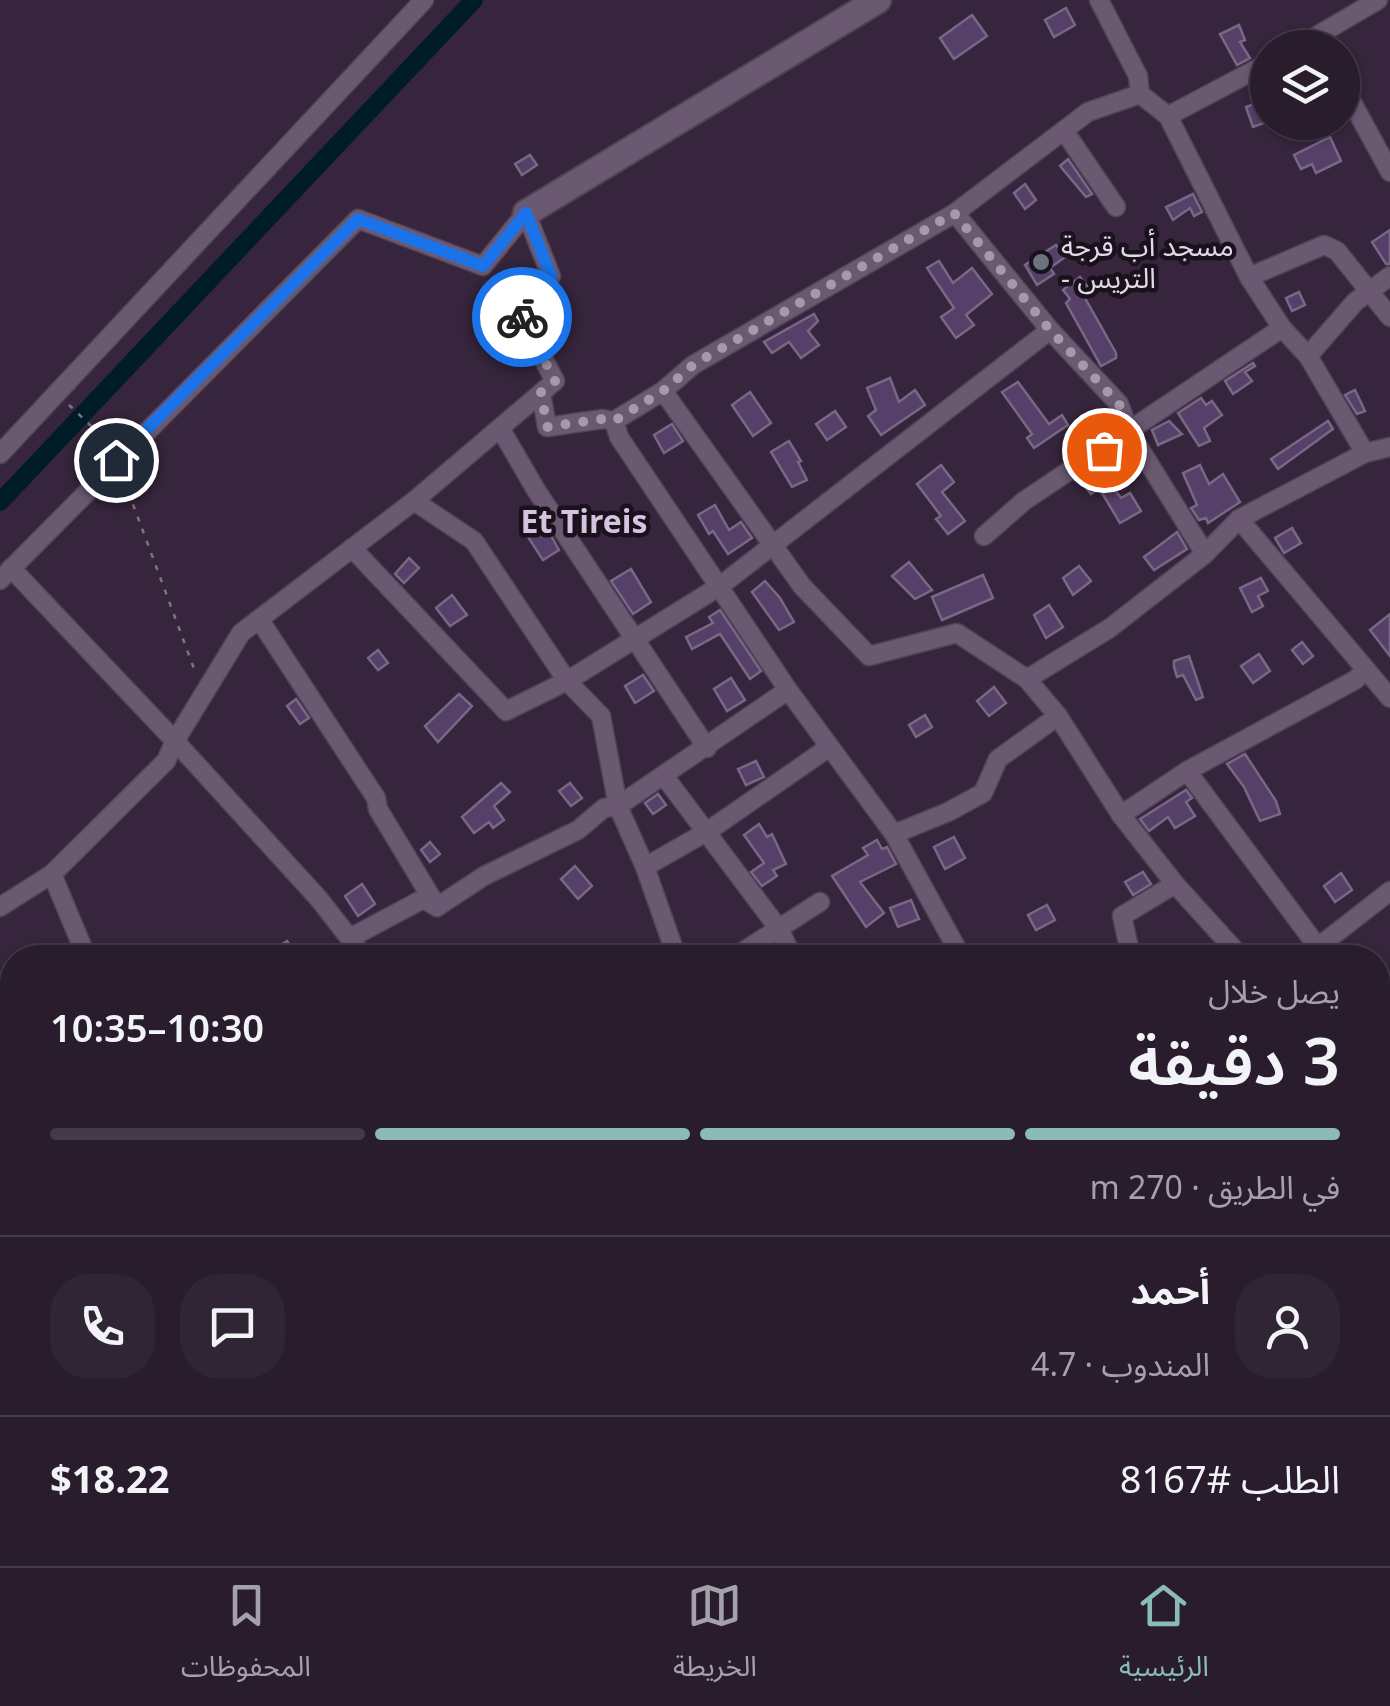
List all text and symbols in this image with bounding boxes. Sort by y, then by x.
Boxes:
map controls [1250,30,1360,140]
button: layers [1250,30,1360,140]
place label: مسجد أب قرجة - التريس [1061,218,1234,309]
marker: مسجد أب قرجة - التريس [1030,251,1052,273]
courier [472,267,572,367]
icon: bike [495,290,550,345]
pin [1062,408,1147,493]
pin [74,418,159,503]
icon: bag [1077,423,1132,478]
icon: home [89,433,144,488]
district label: Et Tireis [521,489,647,557]
text: يصل خلال [1208,959,1340,1027]
text: 10:30–10:35 [50,990,264,1070]
text: 3 دقيقة [1128,996,1340,1133]
text: في الطريق · 270 m [1090,1155,1340,1223]
text: أحمد [1130,1252,1210,1332]
button: phone [50,1274,155,1379]
button: chat [180,1274,285,1379]
button: person [1235,1274,1340,1379]
text: المندوب · 4.7 [1031,1332,1210,1400]
text: $18.22 [50,1441,170,1521]
text: الطلب #8167 [1120,1441,1340,1521]
tab: المحفوظات [181,1578,311,1697]
tab: الخريطة [673,1578,757,1697]
tab: الرئيسية [1119,1578,1209,1697]

